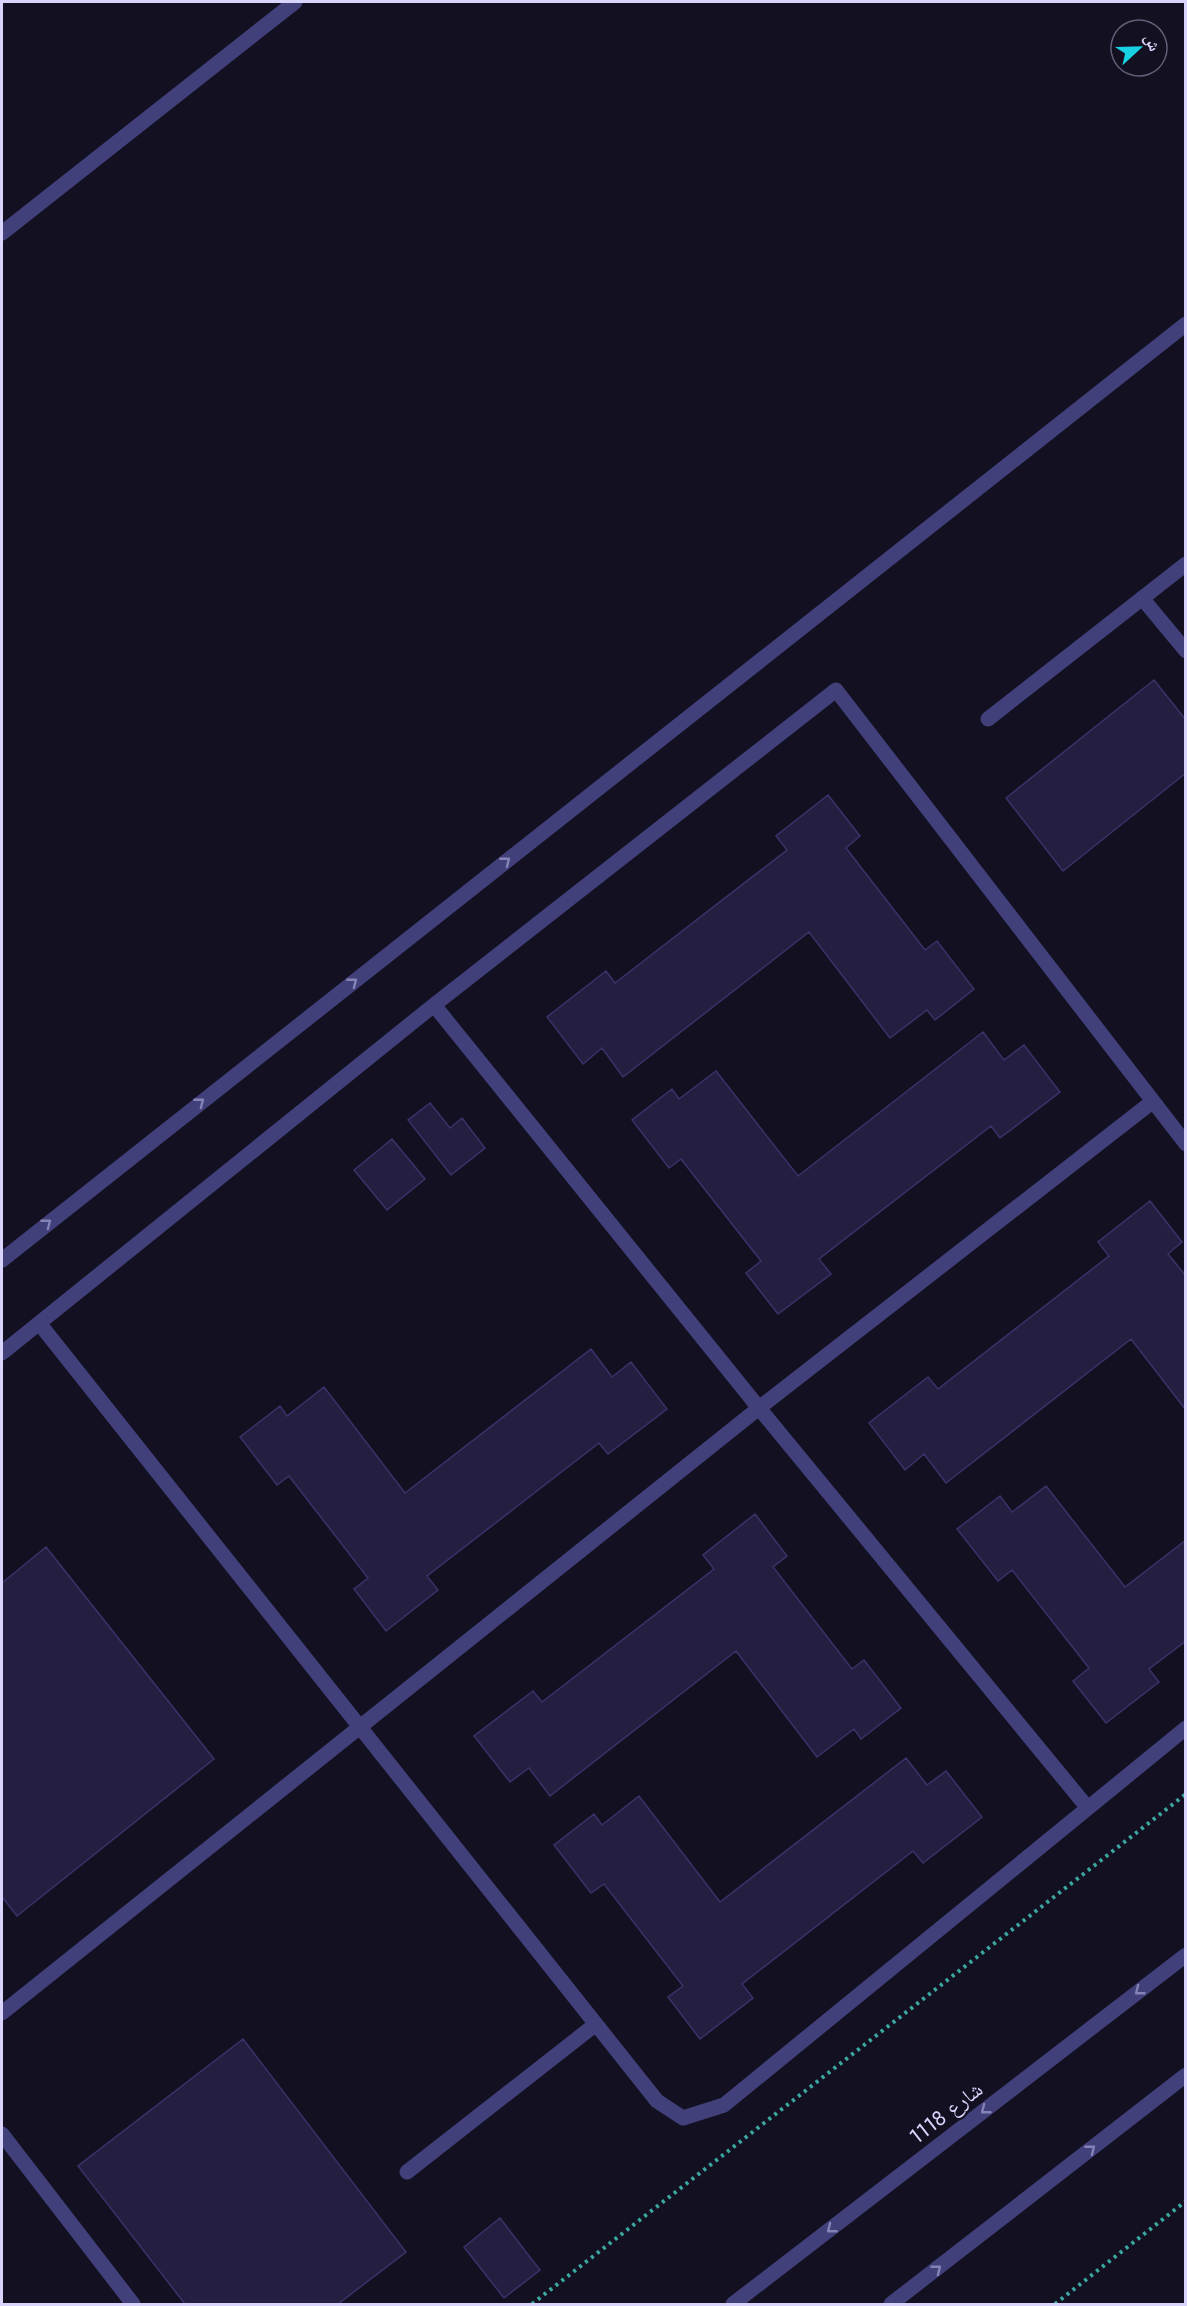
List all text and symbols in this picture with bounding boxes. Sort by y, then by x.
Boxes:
north arrow [1109,18,1169,78]
text: ش [1139,30,1166,55]
one-way arrow [499,857,510,868]
one-way arrow [347,978,358,989]
one-way arrow [193,1099,204,1110]
one-way arrow [41,1220,52,1231]
one-way arrow [1135,1983,1146,1994]
street label: شارع 1118 [903,2075,989,2151]
one-way arrow [981,2102,992,2113]
one-way arrow [1085,2145,1096,2156]
one-way arrow [826,2222,837,2233]
one-way arrow [931,2265,942,2276]

